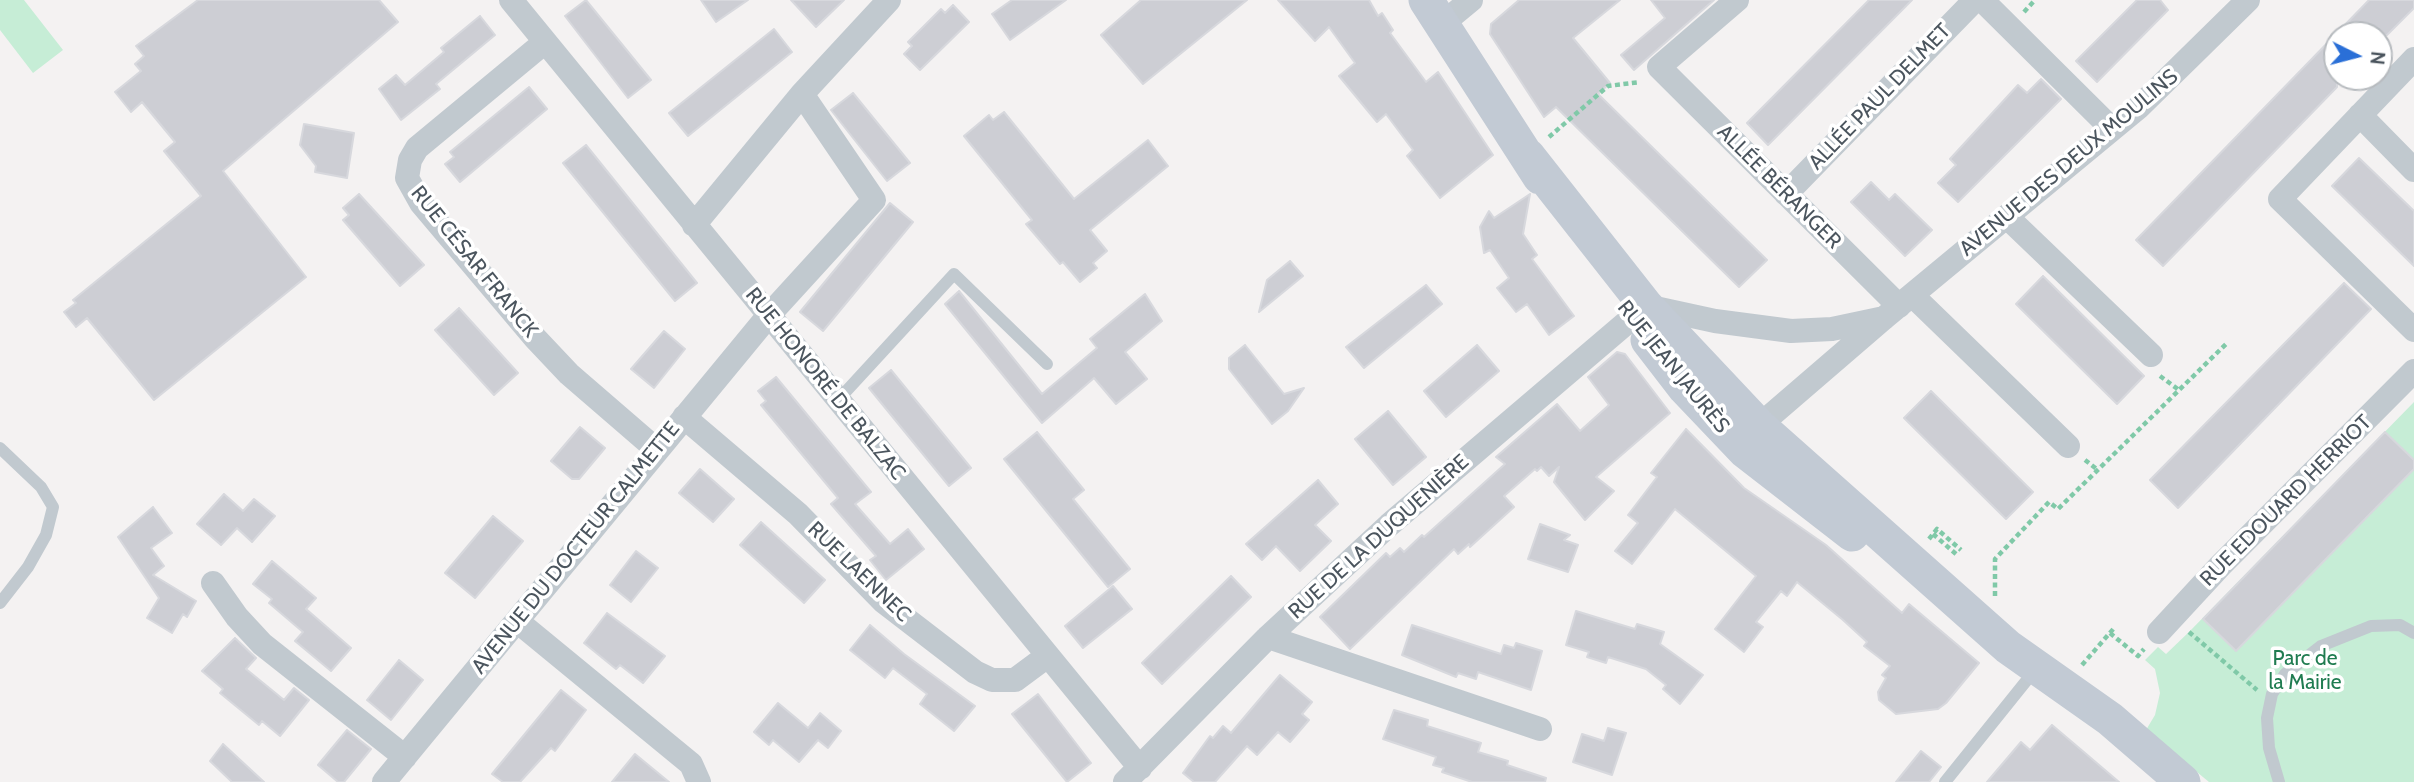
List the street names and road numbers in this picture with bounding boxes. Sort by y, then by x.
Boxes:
street label: ALLÉE PAUL DELMET [1804,19,1956,175]
street label: AVENUE DES DEUX MOULINS [1955,64,2183,262]
street label: ALLÉE BÉRANGER [1712,120,1846,254]
street label: RUE CÉSAR FRANCK [405,181,543,343]
street label: RUE HONORÉ DE BALZAC [740,283,910,485]
street label: RUE JEAN JAURÈS [1612,296,1734,438]
street label: RUE EDOUARD HERRIOT [2195,410,2377,592]
street label: AVENUE DU DOCTEUR CALMETTE [467,417,685,679]
street label: RUE DE LA DUQUENIÈRE [1284,449,1474,625]
street label: RUE LAENNEC [802,517,916,627]

